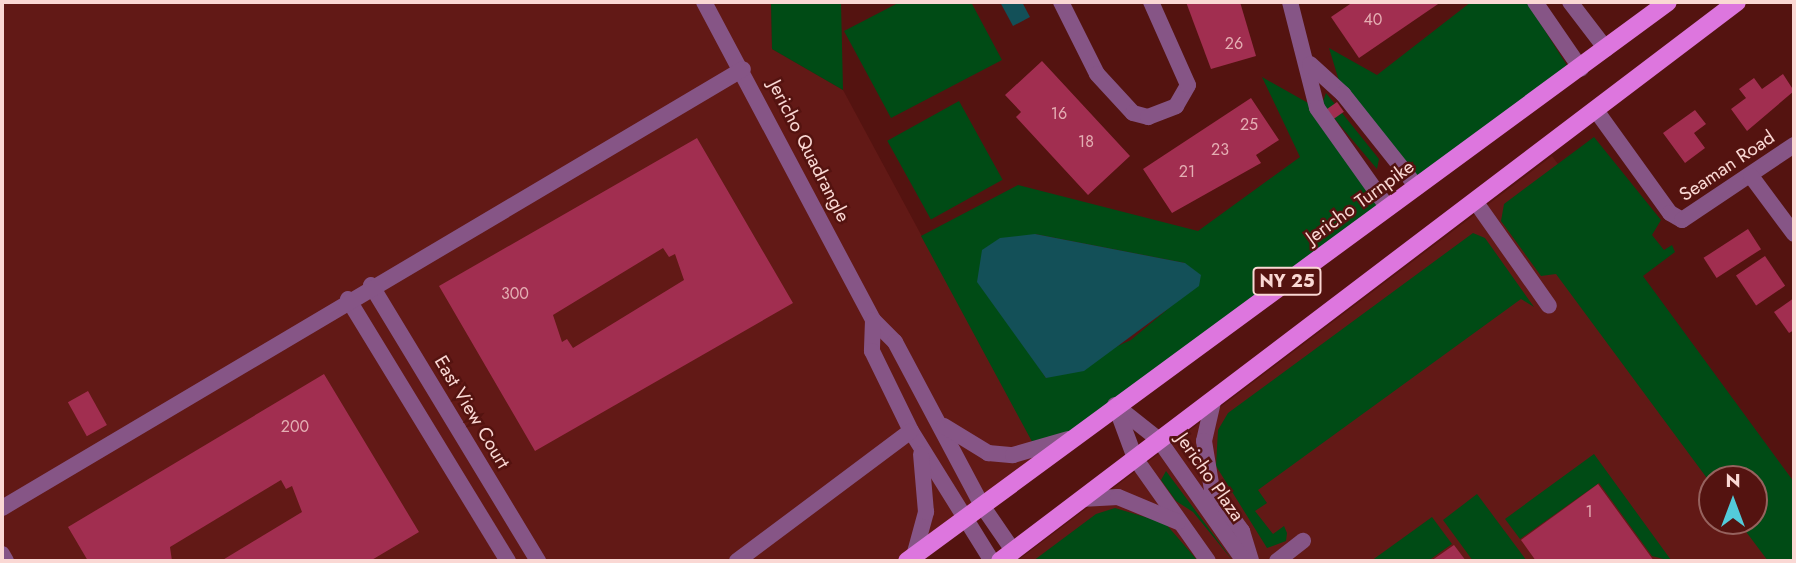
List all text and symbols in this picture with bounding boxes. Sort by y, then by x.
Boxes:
house number: 40 [1364,10,1382,30]
house number: 26 [1225,34,1243,54]
street label: Jericho Quadrangle [763,76,855,226]
house number: 16 [1051,104,1067,124]
house number: 25 [1240,115,1258,135]
street label: Seaman Road [1675,126,1779,206]
house number: 18 [1078,132,1094,152]
house number: 23 [1211,140,1229,160]
street label: Jericho Turnpike [1301,155,1419,249]
house number: 21 [1179,162,1195,182]
road number: NY 25 [1252,267,1322,296]
house number: 300 [501,284,529,304]
street label: East View Court [429,351,515,473]
house number: 200 [281,417,309,437]
street label: Jericho Plaza [1171,428,1249,526]
north arrow [1698,465,1768,535]
text: N [1725,467,1741,494]
house number: 1 [1585,502,1593,522]

